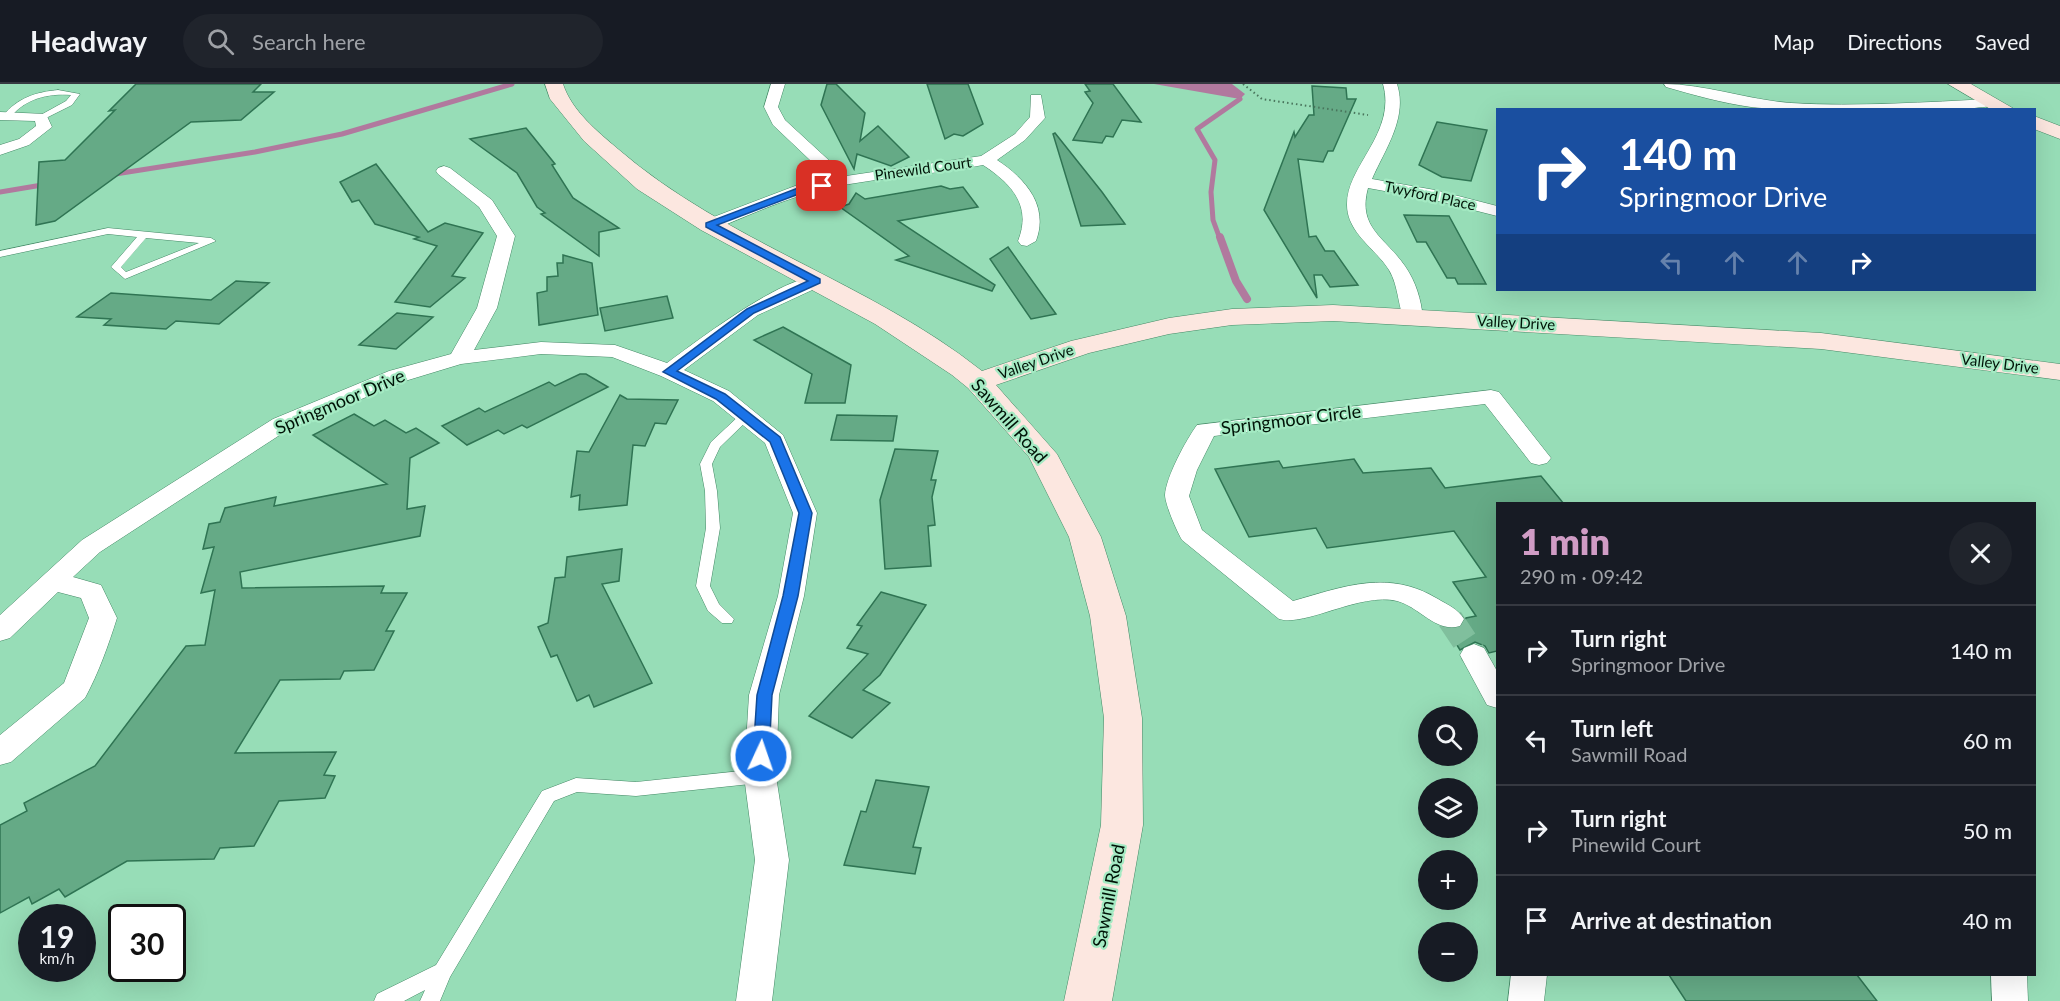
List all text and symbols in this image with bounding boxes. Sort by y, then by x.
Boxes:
search box [183,14,603,68]
text: Headway [30,24,147,58]
icon: search [204,25,237,58]
text: Search here [252,28,366,55]
text: Map [1773,29,1814,54]
text: Directions [1847,29,1942,54]
text: Saved [1975,29,2030,54]
text: 140 m [1619,129,1737,179]
icon: right [1520,132,1598,210]
street label: Pinewild Court [873,152,973,184]
pin [796,160,847,211]
icon: arrive [805,169,838,202]
street label: Twyford Place [1383,177,1478,213]
text: Springmoor Drive [1619,180,1827,213]
icon: left [1655,246,1688,279]
icon: ahead [1718,246,1751,279]
icon: ahead [1781,246,1814,279]
icon: right [1844,246,1877,279]
street label: Valley Drive [1476,311,1556,333]
street label: Valley Drive [996,340,1076,382]
street label: Valley Drive [1960,349,2040,377]
street label: Springmoor Drive [271,364,408,438]
street label: Sawmill Road [967,374,1052,467]
street label: Springmoor Circle [1220,400,1362,439]
text: 1 min [1520,519,1610,563]
button: close [1949,522,2012,585]
text: 290 m · 09:42 [1520,564,1643,588]
text: Turn right [1571,625,1666,652]
icon: right [1520,634,1553,667]
text: 140 m [1950,637,2012,664]
text: Springmoor Drive [1571,652,1725,676]
map controls [1418,706,1478,982]
button: search [1418,706,1478,766]
text: Turn left [1571,715,1653,742]
position arrow [729,724,793,788]
icon: left [1520,724,1553,757]
text: 60 m [1963,727,2012,754]
text: Sawmill Road [1571,742,1687,766]
button: layers [1418,778,1478,838]
text: Turn right [1571,805,1666,832]
icon: right [1520,814,1553,847]
text: 50 m [1963,817,2012,844]
text: Pinewild Court [1571,832,1701,856]
street label: Sawmill Road [1087,842,1129,949]
button: + [1418,850,1478,910]
speed limit sign: 30 [108,904,186,982]
icon: arrive [1520,904,1553,937]
text: Arrive at destination [1571,907,1772,934]
text: 40 m [1963,907,2012,934]
text: 19 [40,918,74,954]
button: − [1418,922,1478,982]
text: km/h [39,949,75,967]

